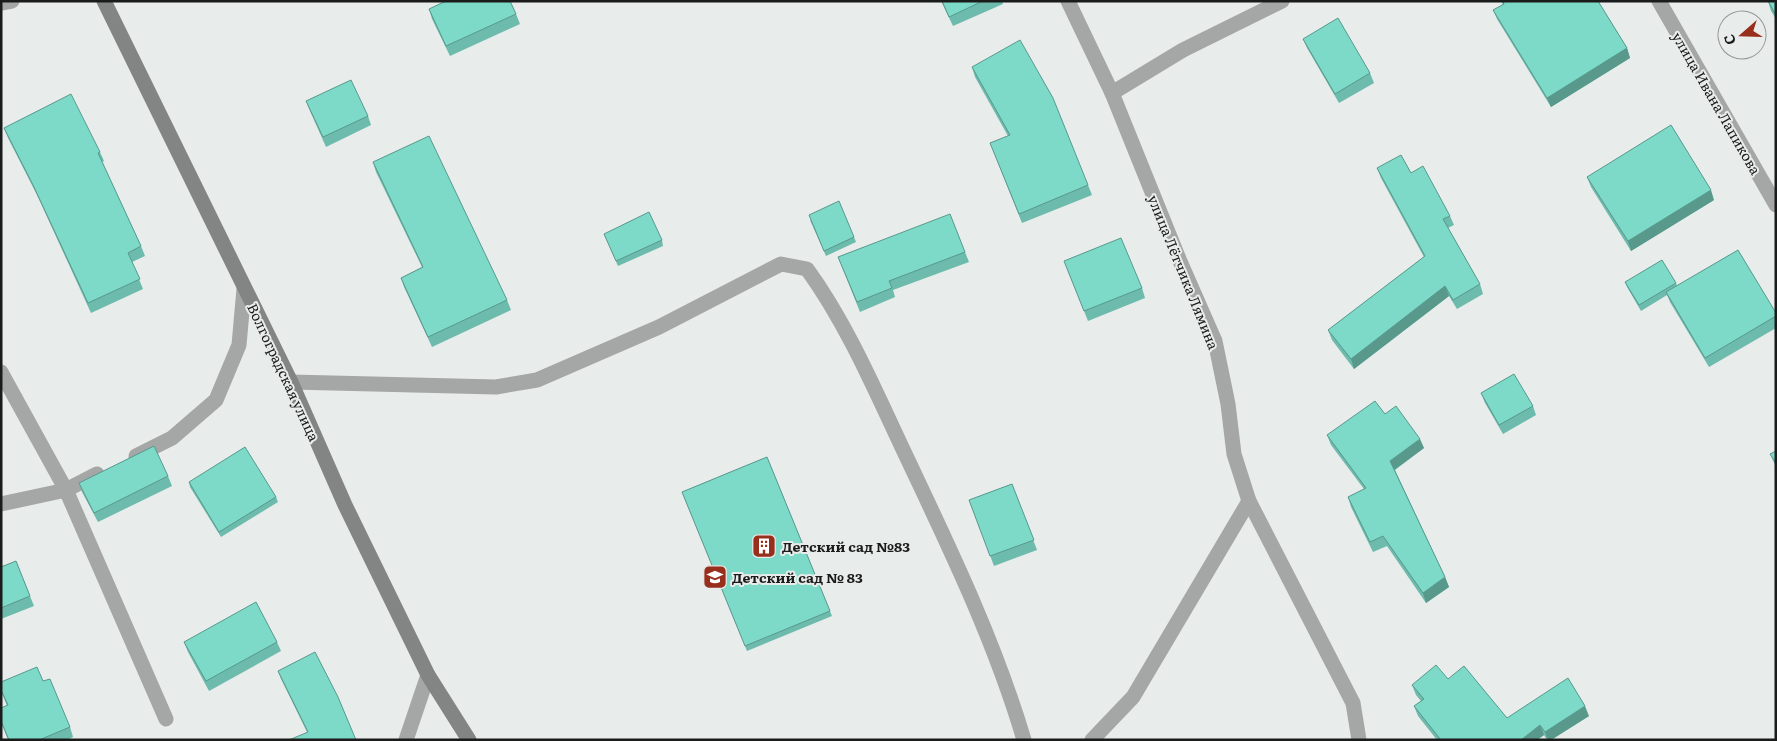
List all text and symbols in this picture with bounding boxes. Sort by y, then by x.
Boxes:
north arrow [1717,10,1767,60]
street label: улица Ивана Лапикова [1668,28,1766,178]
text: С [1718,32,1740,48]
street label: улица Лётчика Лямина [1144,192,1224,353]
street label: Волгоградская улица [243,300,325,445]
building icon: Детский сад №83 [751,533,777,559]
place label: Детский сад №83 [782,536,910,556]
school or university icon: Детский сад № 83 [702,564,728,590]
place label: Детский сад № 83 [732,567,863,587]

